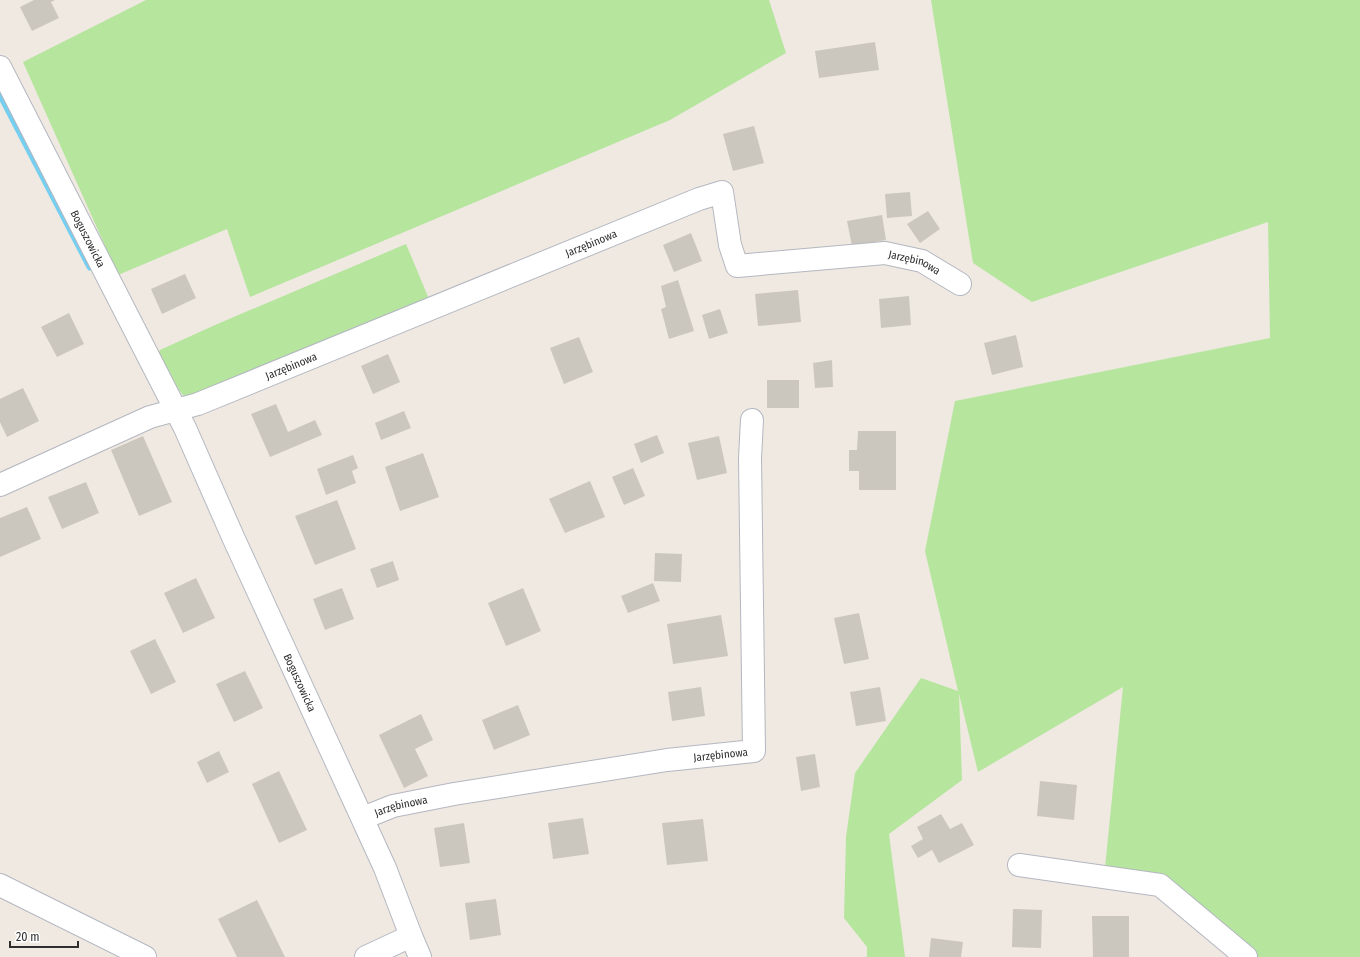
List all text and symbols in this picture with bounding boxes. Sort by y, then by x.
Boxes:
street label: Boguszowicka [68,208,108,270]
street label: Jarzębinowa [563,227,619,260]
street label: Jarzębinowa [887,247,943,277]
street label: Jarzębinowa [263,350,319,382]
street label: Boguszowicka [281,652,319,714]
street label: Jarzębinowa [693,745,748,764]
street label: Jarzębinowa [372,793,429,819]
scale bar [10,923,78,949]
text: 20 m [16,930,40,944]

